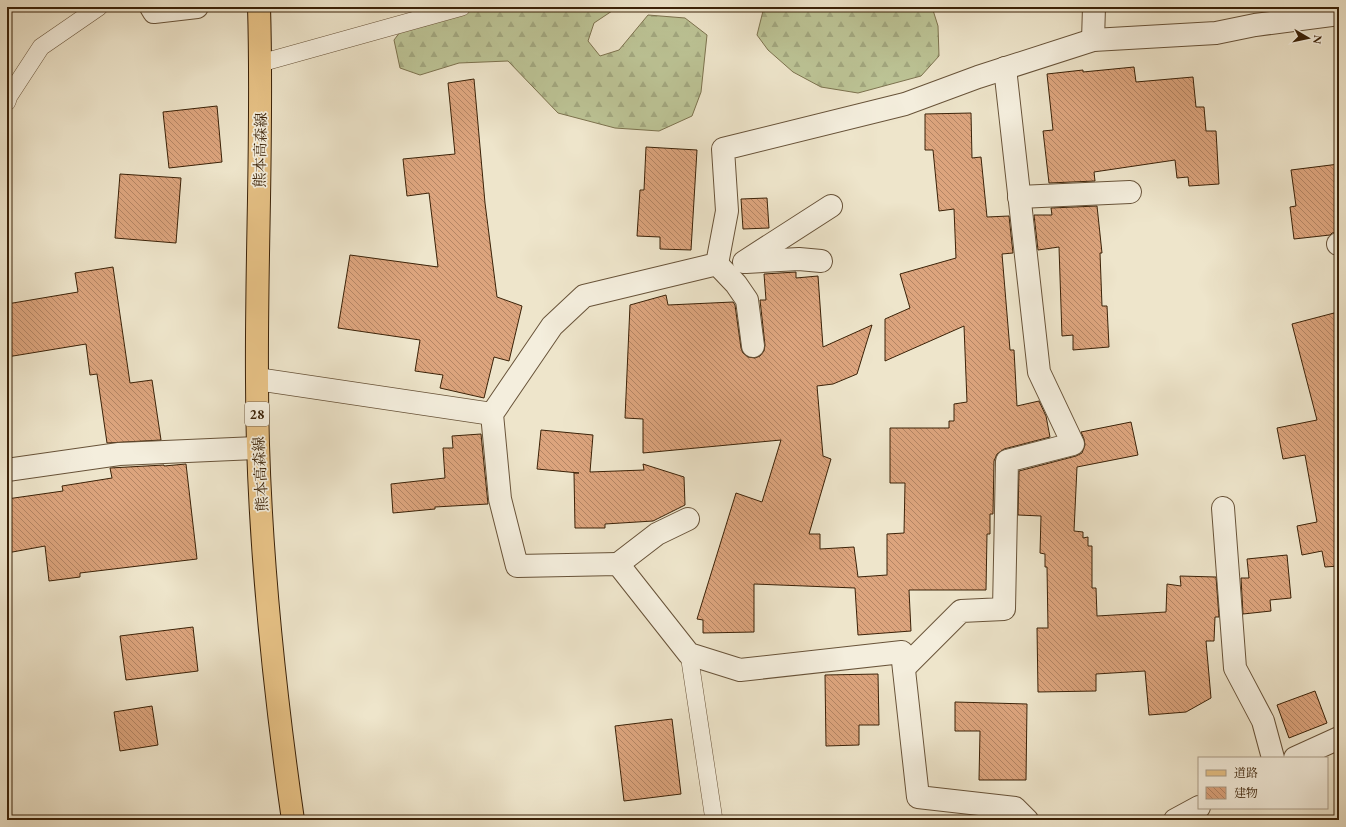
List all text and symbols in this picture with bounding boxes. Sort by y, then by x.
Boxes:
north arrow [1288,18,1328,58]
text: N [1310,34,1325,45]
street label: 熊本高森線 [250,112,270,188]
road number: 28 [245,402,269,426]
street label: 熊本高森線 [249,436,271,512]
legend [1198,757,1328,809]
text: 道路 [1234,765,1258,781]
text: 建物 [1234,785,1258,801]

